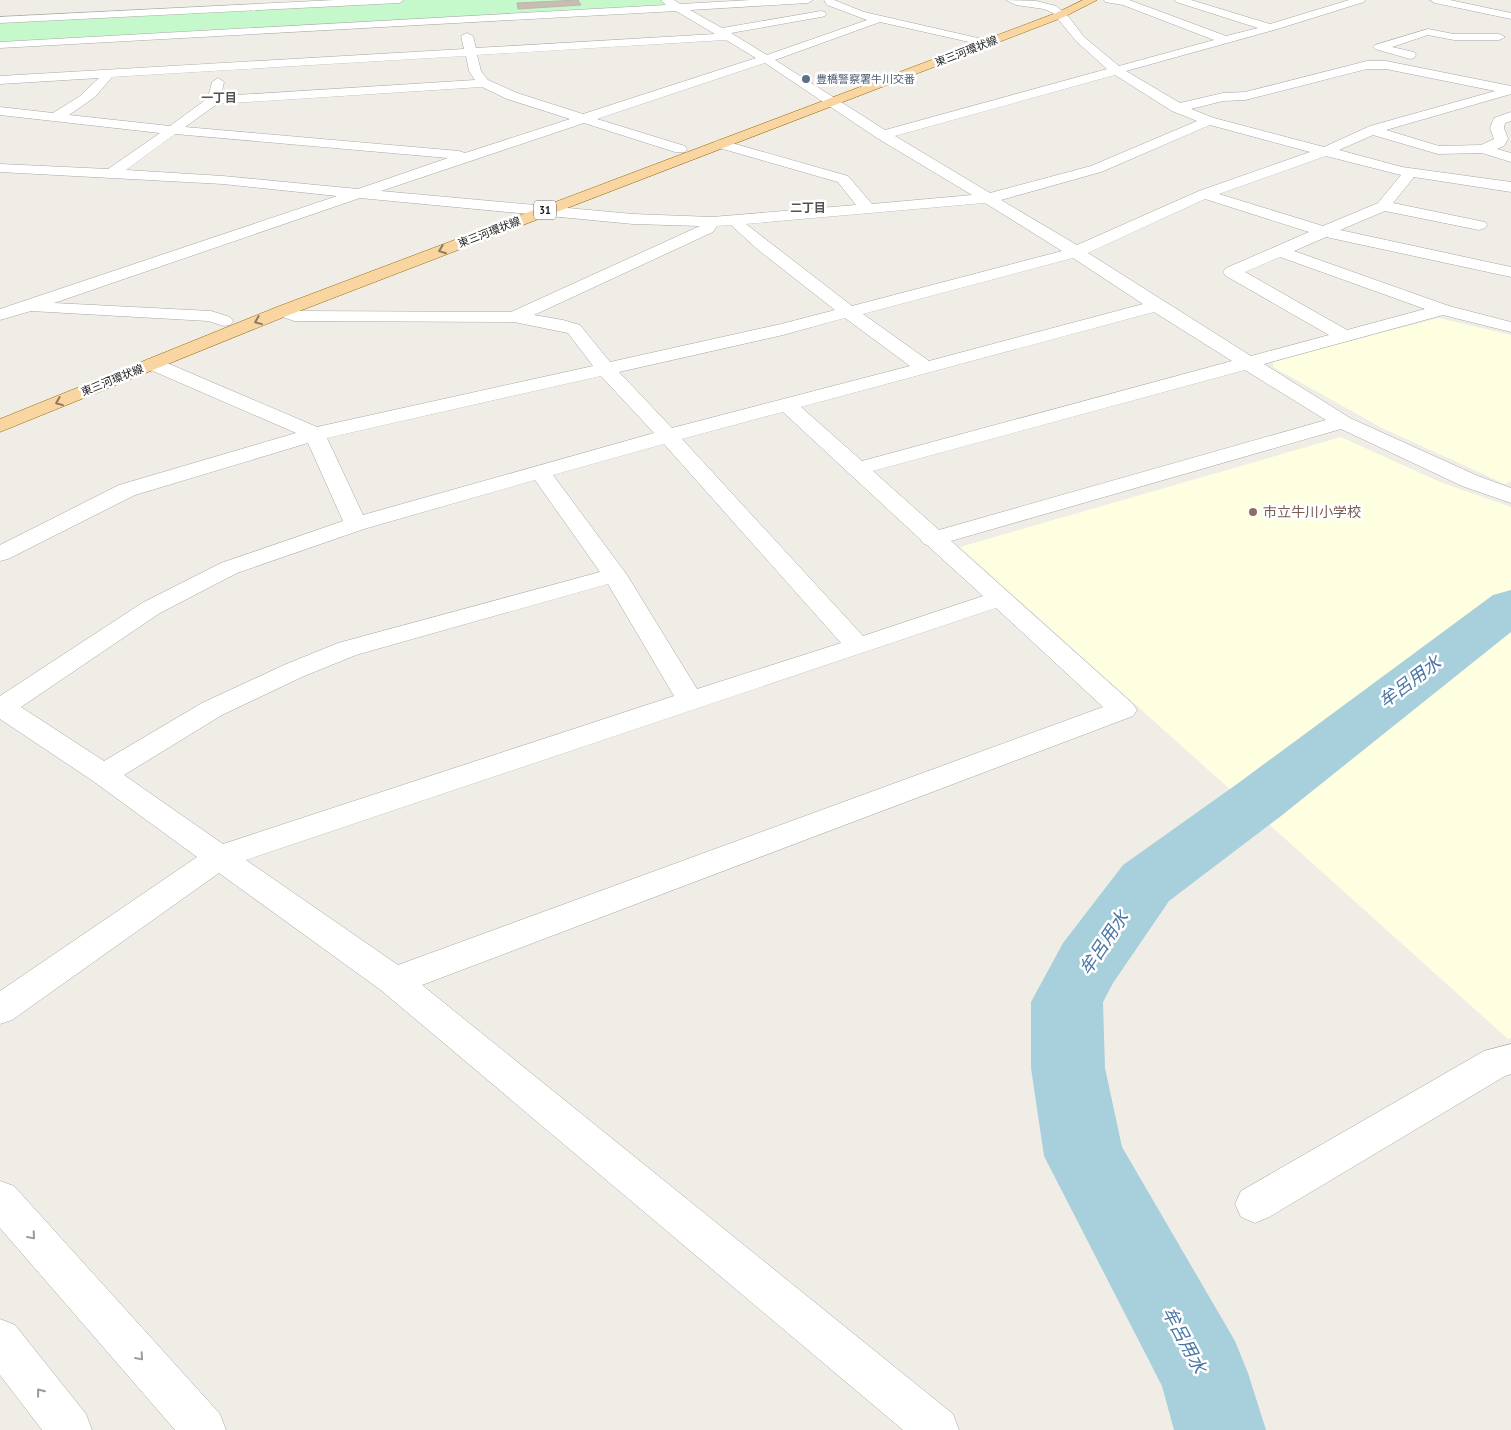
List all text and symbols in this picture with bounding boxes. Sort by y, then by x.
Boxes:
street label: 東三河環状線 [933,33,999,69]
place label: 豊橋警察署牛川交番 [816,72,915,86]
marker: 豊橋警察署牛川交番 [800,73,812,85]
district label: 一丁目 [201,90,237,105]
road number: 31 [534,200,556,220]
district label: 二丁目 [790,200,826,215]
street label: 東三河環状線 [456,214,522,250]
one-way arrow [438,243,447,254]
one-way arrow [254,315,263,325]
street label: 東三河環状線 [79,361,145,399]
one-way arrow [55,395,64,406]
place label: 市立牛川小学校 [1263,503,1361,521]
marker: 市立牛川小学校 [1247,506,1259,518]
water label: 牟呂用水 [1374,650,1447,712]
water label: 牟呂用水 [1074,905,1134,979]
one-way arrow [27,1230,36,1239]
water label: 牟呂用水 [1157,1303,1212,1379]
one-way arrow [134,1352,143,1361]
one-way arrow [37,1388,46,1397]

